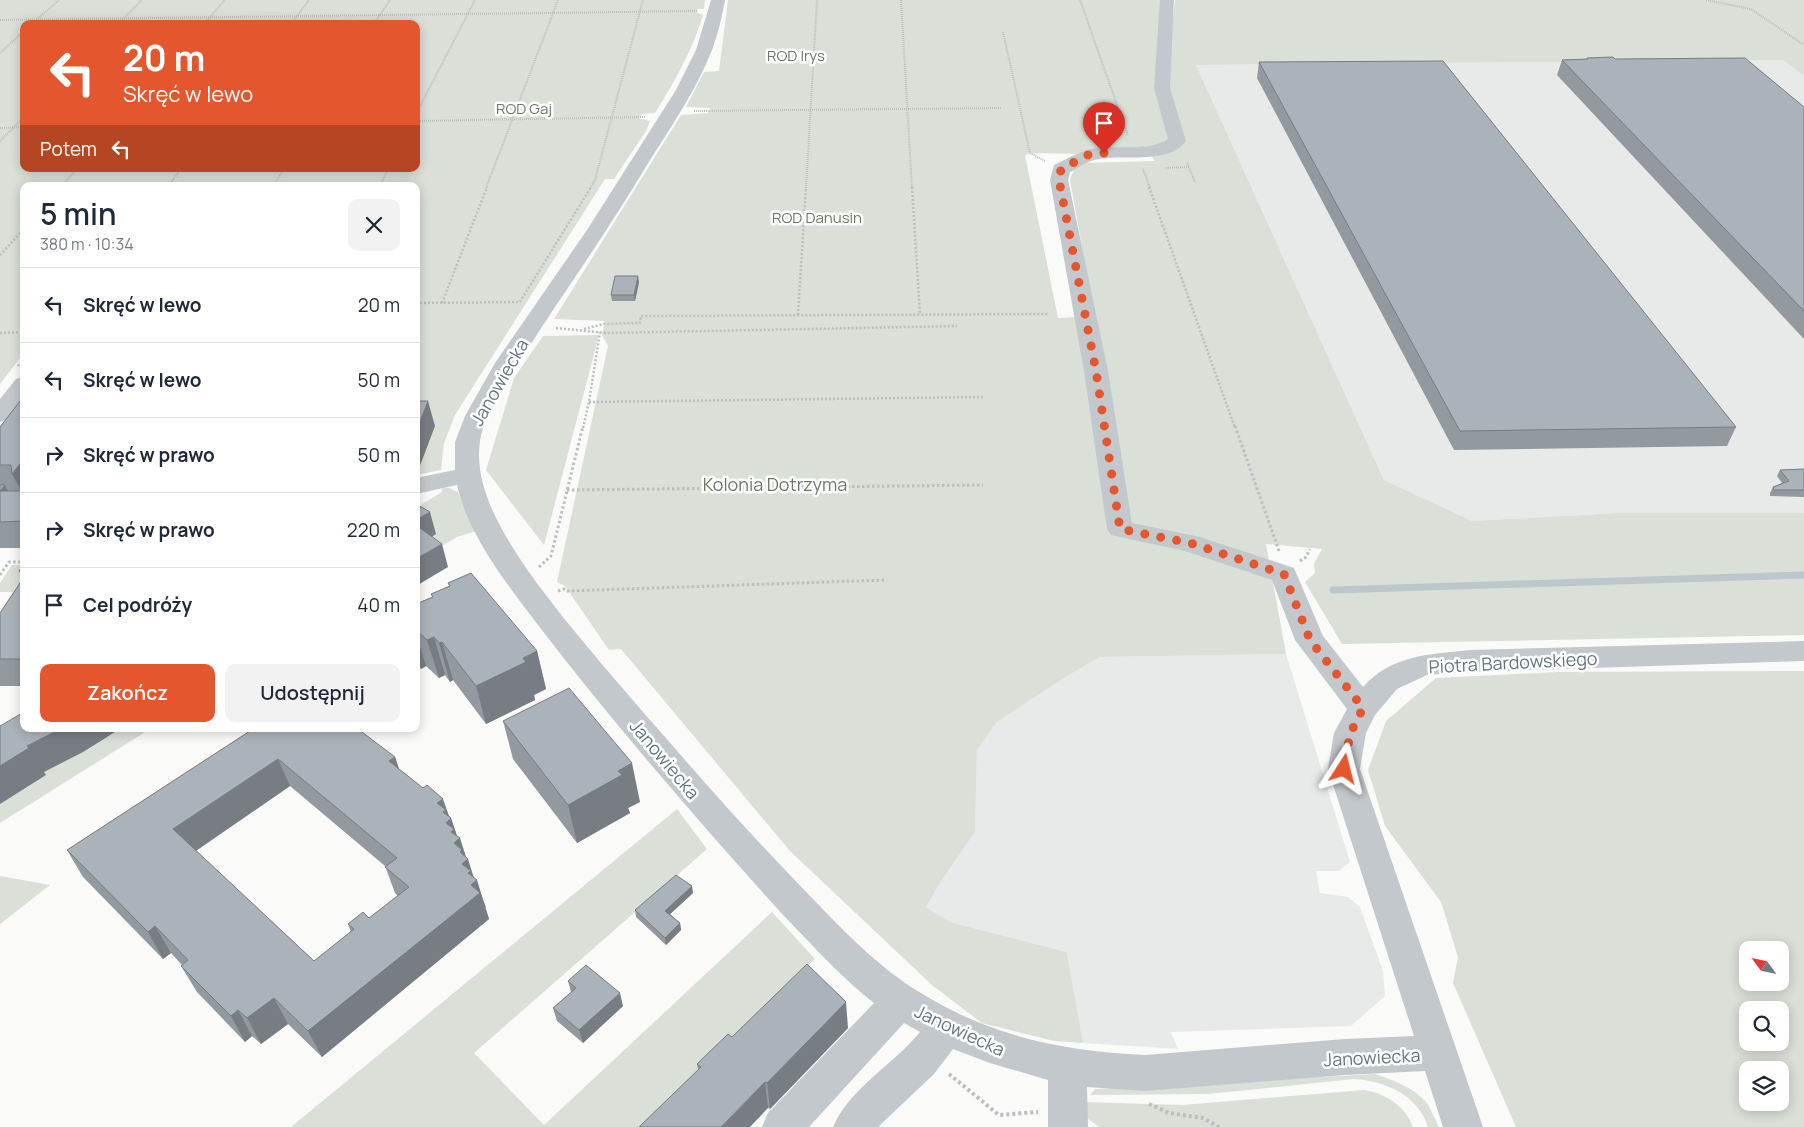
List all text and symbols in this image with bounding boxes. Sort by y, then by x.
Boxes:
text: 20 m [123,34,205,82]
icon: left [40,40,105,105]
park label: ROD Irys [767,45,825,66]
text: Skręć w lewo [123,79,253,109]
park label: ROD Gaj [496,98,552,119]
pin [1083,102,1125,153]
icon: arrive [1090,109,1118,137]
icon: left [107,135,135,163]
text: Potem [40,136,97,162]
text: 5 min [40,193,116,234]
button: close [348,199,400,251]
park label: ROD Danusin [772,207,862,228]
text: 380 m · 10:34 [40,233,134,255]
icon: left [40,291,68,319]
text: Skręć w lewo [83,292,202,318]
text: 20 m [358,292,400,318]
street label: Janowiecka [464,334,534,430]
icon: left [40,366,68,394]
text: Skręć w lewo [83,367,202,393]
text: 50 m [358,367,400,393]
icon: right [40,441,68,469]
text: Skręć w prawo [83,442,215,468]
text: 50 m [358,442,400,468]
park label: Kolonia Dotrzyma [703,472,847,496]
icon: right [40,516,68,544]
text: Skręć w prawo [83,517,215,543]
text: 220 m [347,517,400,543]
icon: arrive [40,591,68,619]
text: Cel podróży [83,592,192,618]
text: 40 m [357,592,400,618]
street label: Piotra Bardowskiego [1428,646,1598,678]
button: Zakończ [40,664,215,722]
button: Udostępnij [225,664,400,722]
street label: Janowiecka [625,714,705,804]
position arrow [1317,742,1369,794]
north arrow [1739,941,1789,991]
map controls [1739,941,1789,1111]
street label: Janowiecka [911,999,1009,1061]
button: search [1739,1001,1789,1051]
street label: Janowiecka [1323,1042,1421,1072]
button: layers [1739,1061,1789,1111]

